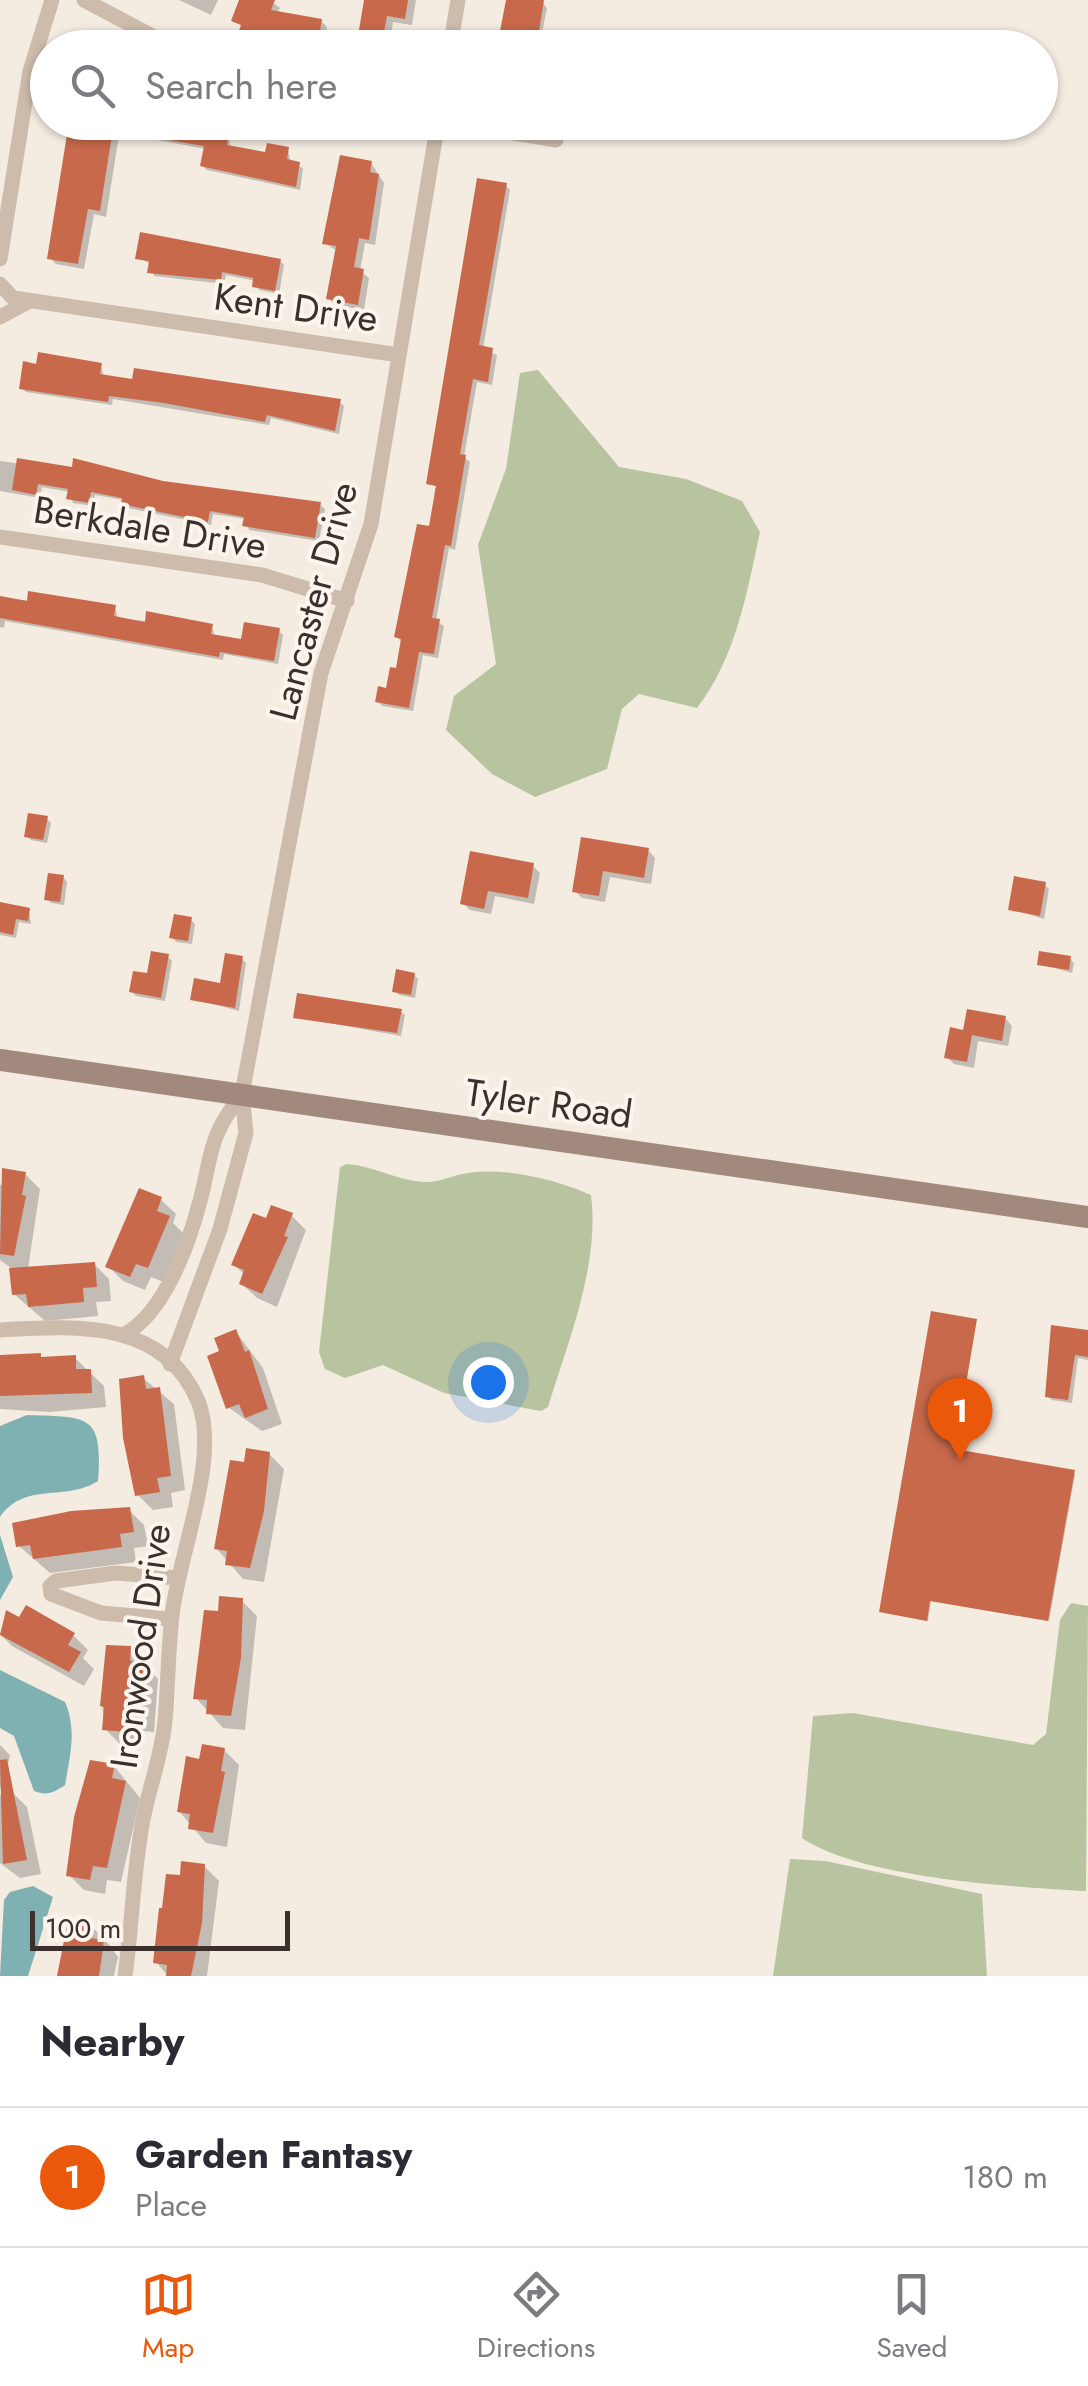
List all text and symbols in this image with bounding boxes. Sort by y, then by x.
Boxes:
search box [30,30,1058,140]
icon: search [65,58,120,113]
text: Search here [145,58,337,113]
street label: Kent Drive [211,268,381,346]
street label: Lancaster Drive [255,476,371,726]
street label: Berkdale Drive [30,481,270,573]
street label: Tyler Road [462,1064,636,1142]
your location [463,1357,514,1408]
pin: 1 [928,1378,992,1460]
street label: Ironwood Drive [96,1520,184,1772]
scale bar [30,1906,290,1950]
text: 100 m [45,1908,121,1949]
text: Nearby [40,2011,184,2072]
text: Garden Fantasy [135,2127,412,2182]
text: 1 [64,2154,81,2200]
text: 180 m [962,2154,1048,2200]
text: Place [135,2182,207,2228]
tab: Map [141,2267,196,2368]
tab: Directions [477,2267,595,2368]
tab: Saved [876,2267,947,2368]

